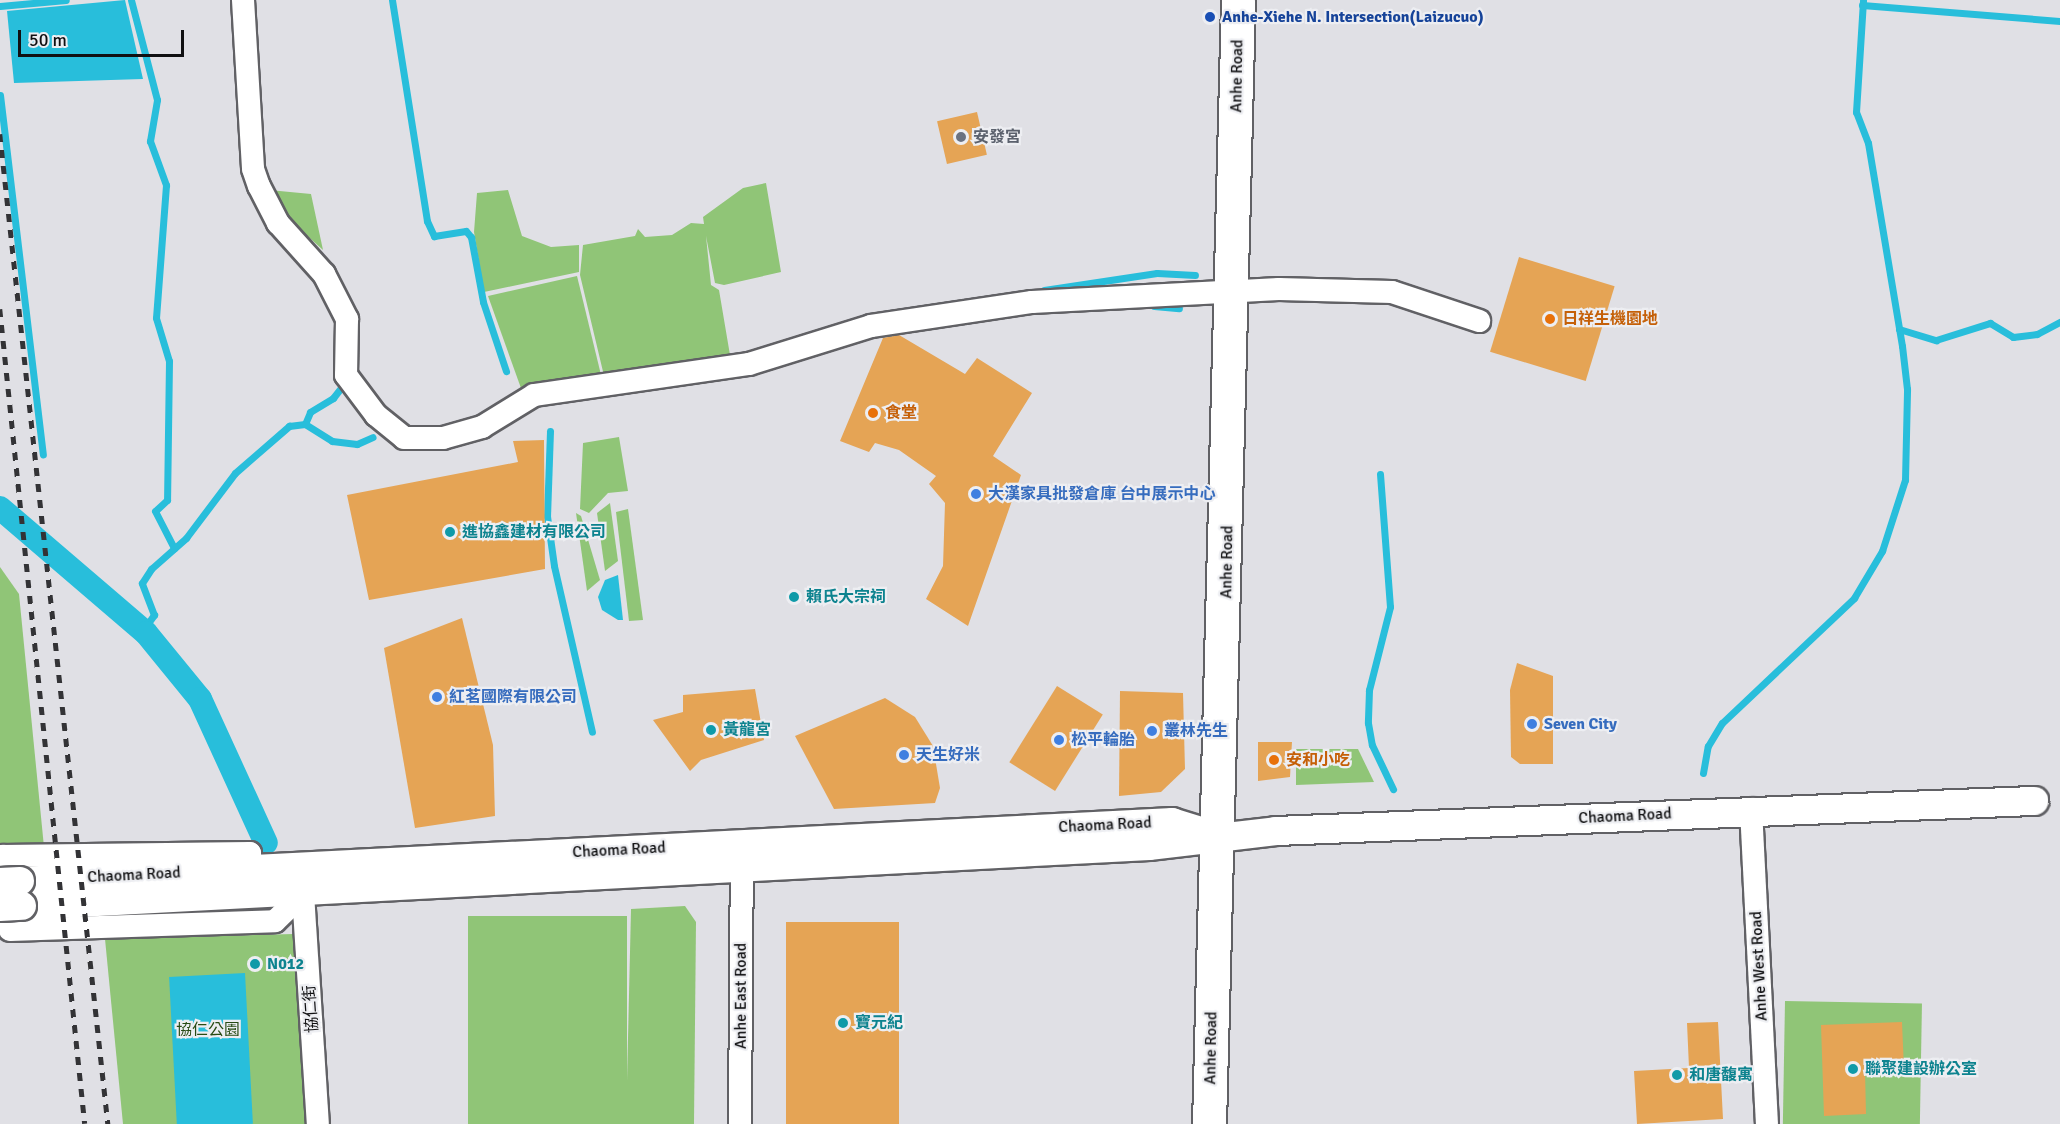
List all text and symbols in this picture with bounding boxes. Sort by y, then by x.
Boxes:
place label: Anhe-Xiehe N. Intersection(Laizucuo) [1222,7,1484,27]
marker: Anhe-Xiehe N. Intersection(Laizucuo) [1203,10,1217,24]
scale bar [21,18,188,56]
text: 50 m [29,29,67,51]
street label: Anhe Road [1227,39,1247,113]
place label: 安發宮 [973,127,1021,147]
marker: 安發宮 [954,130,968,144]
place label: 日祥生機園地 [1562,309,1658,329]
marker: 日祥生機園地 [1543,312,1557,326]
place label: 食堂 [885,403,917,423]
marker: 食堂 [866,406,880,420]
place label: 大漢家具批發倉庫 台中展示中心 [988,484,1216,504]
marker: 大漢家具批發倉庫 台中展示中心 [969,487,983,501]
place label: 進協鑫建材有限公司 [462,522,606,542]
marker: 進協鑫建材有限公司 [443,525,457,539]
street label: Anhe Road [1217,525,1237,599]
place label: 賴氏大宗祠 [806,587,886,607]
marker: 賴氏大宗祠 [787,590,801,604]
place label: 紅茗國際有限公司 [449,687,577,707]
marker: 紅茗國際有限公司 [430,690,444,704]
place label: Seven City [1544,714,1617,734]
marker: Seven City [1525,717,1539,731]
place label: 黃龍宮 [723,720,771,740]
place label: 叢林先生 [1164,721,1228,741]
marker: 黃龍宮 [704,723,718,737]
marker: 叢林先生 [1145,724,1159,738]
place label: 松平輪胎 [1071,730,1135,750]
marker: 松平輪胎 [1052,733,1066,747]
place label: 天生好米 [916,745,980,765]
marker: 天生好米 [897,748,911,762]
place label: 安和小吃 [1286,750,1350,770]
marker: 安和小吃 [1267,753,1281,767]
street label: Chaoma Road [1578,804,1672,828]
street label: Chaoma Road [1058,813,1152,837]
street label: Chaoma Road [572,838,666,862]
street label: Chaoma Road [87,863,181,887]
street label: Anhe West Road [1747,911,1771,1021]
street label: Anhe East Road [731,943,751,1049]
place label: N012 [267,954,304,974]
marker: N012 [248,957,262,971]
street label: 協仁街 [300,984,322,1034]
street label: Anhe Road [1201,1011,1221,1085]
place label: 寶元紀 [855,1013,903,1033]
marker: 寶元紀 [836,1016,850,1030]
park label: 協仁公園 [176,1020,240,1040]
place label: 聯聚建設辦公室 [1865,1059,1977,1079]
marker: 聯聚建設辦公室 [1846,1062,1860,1076]
place label: 和唐馥寓 [1689,1065,1753,1085]
marker: 和唐馥寓 [1670,1068,1684,1082]

